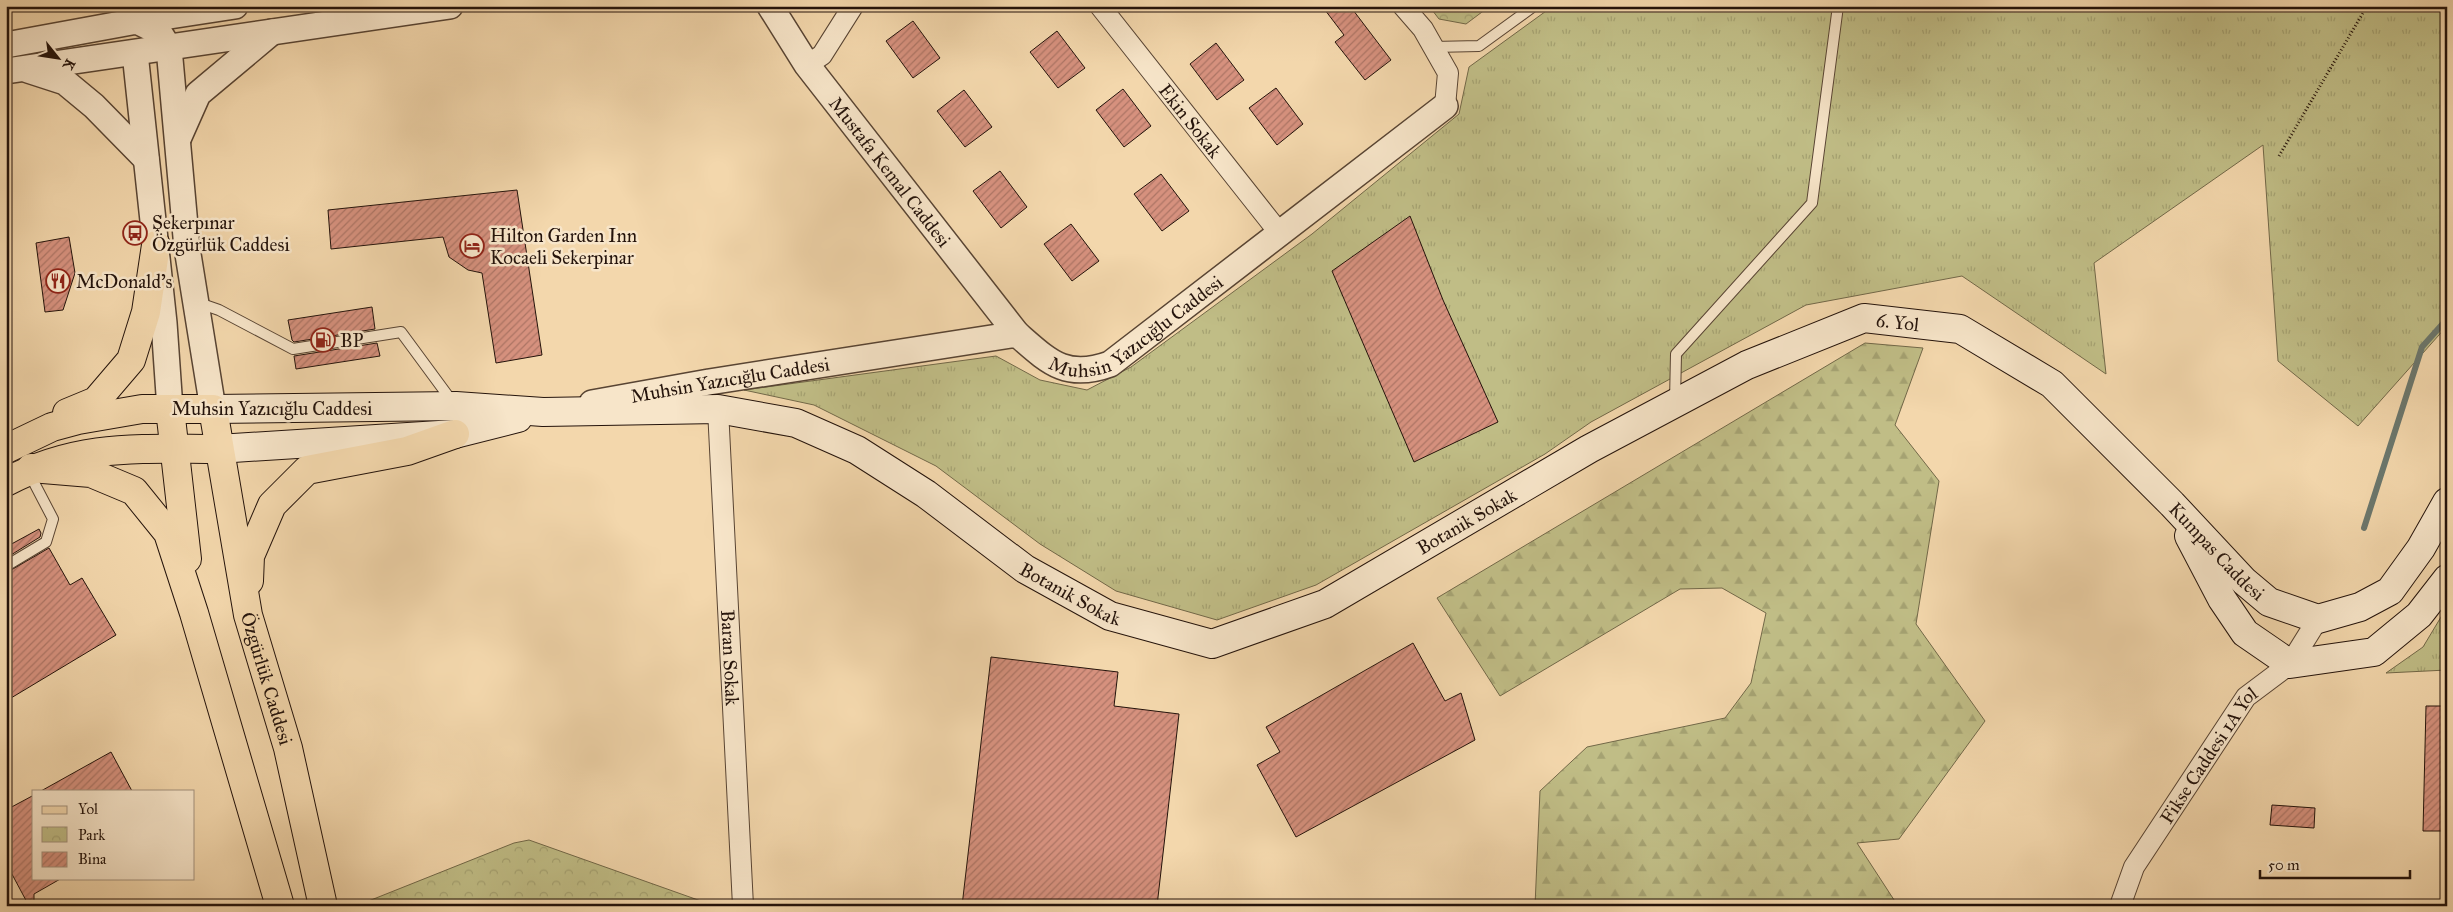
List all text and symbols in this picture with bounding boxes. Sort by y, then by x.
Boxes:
north arrow [32,32,82,82]
text: K [58,56,79,74]
street label: Ekin Sokak [1154,79,1227,163]
street label: Mustafa Kemal Caddesi [824,92,956,252]
place label: Şekerpınar Özgürlük Caddesi [152,211,290,257]
bus stop icon: Şekerpınar Özgürlük Caddesi [122,220,148,246]
place label: Hilton Garden Inn Kocaeli Sekerpinar [490,224,637,269]
hotel icon: Hilton Garden Inn Kocaeli Sekerpinar [459,233,485,259]
restaurant icon: McDonald's [45,268,71,294]
place label: McDonald's [76,270,173,293]
street label: Muhsin Yazıcığlu Caddesi [1045,270,1227,382]
street label: 6. Yol [1875,308,1921,336]
fuel station icon: BP [310,327,336,353]
place label: BP [340,329,363,352]
street label: Muhsin Yazıcığlu Caddesi [629,352,831,408]
street label: Muhsin Yazıcığlu Caddesi [172,397,372,421]
street label: Botanik Sokak [1413,483,1521,560]
street label: Kumpas Caddesi [2164,497,2269,606]
street label: Botanik Sokak [1016,557,1123,630]
street label: Özgürlük Caddesi [236,609,297,748]
street label: Baran Sokak [716,609,744,707]
street label: Fikse Caddesi 1A Yol [2155,681,2263,828]
legend [32,790,195,880]
text: Yol [78,800,99,818]
text: Park [78,826,105,844]
scale bar [2260,847,2410,879]
text: Bina [78,850,107,868]
text: 50 m [2268,856,2300,874]

